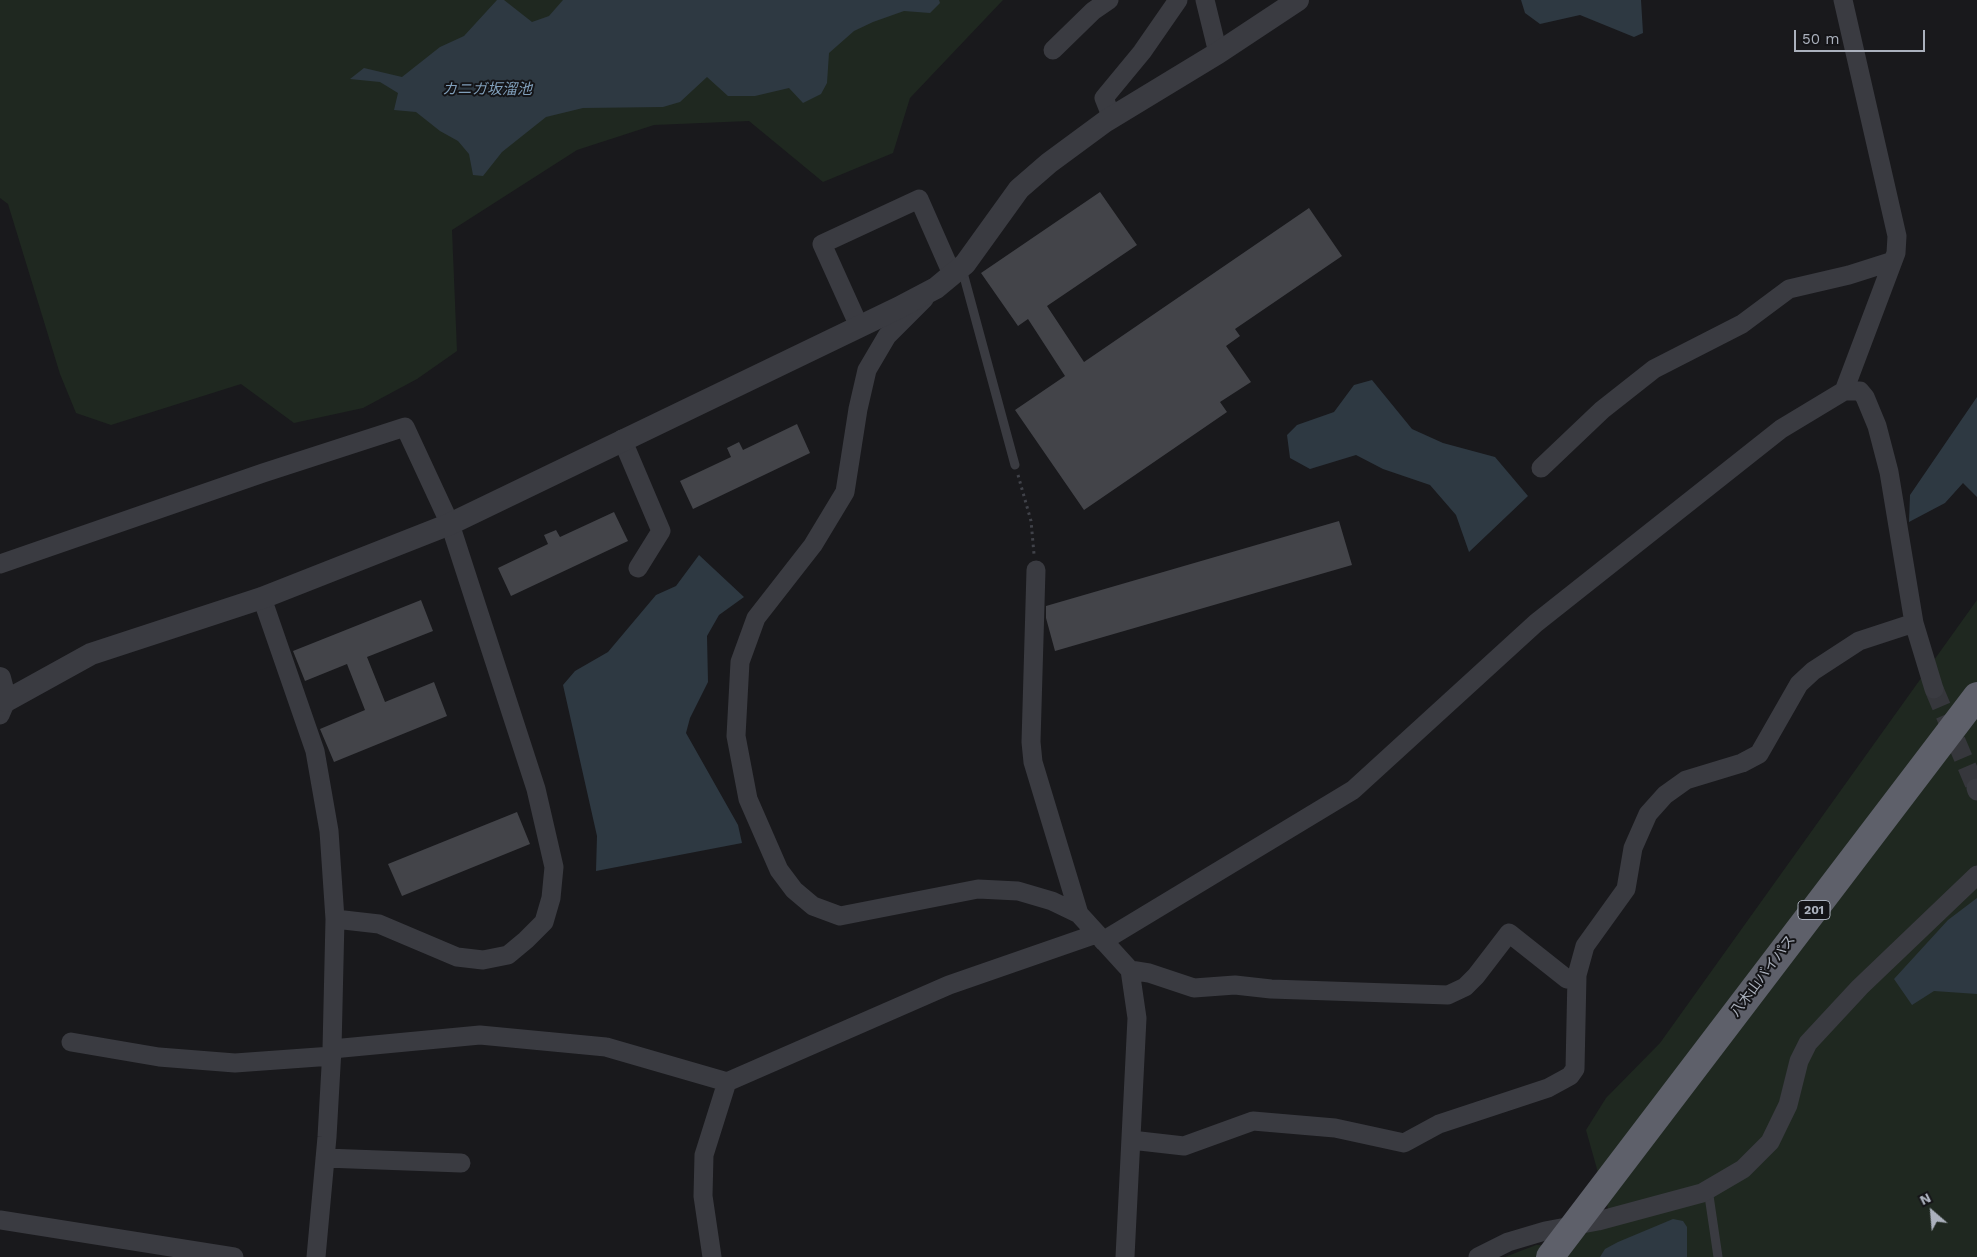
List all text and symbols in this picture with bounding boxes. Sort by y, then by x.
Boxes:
scale bar [1797,20,1928,52]
text: 50 m [1802,30,1839,48]
water label: カニガ坂溜池 [442,81,532,99]
road number: 201 [1798,900,1830,920]
street label: 八木山バイパス [1727,932,1799,1020]
north arrow [1907,1187,1957,1237]
text: N [1917,1189,1933,1208]

